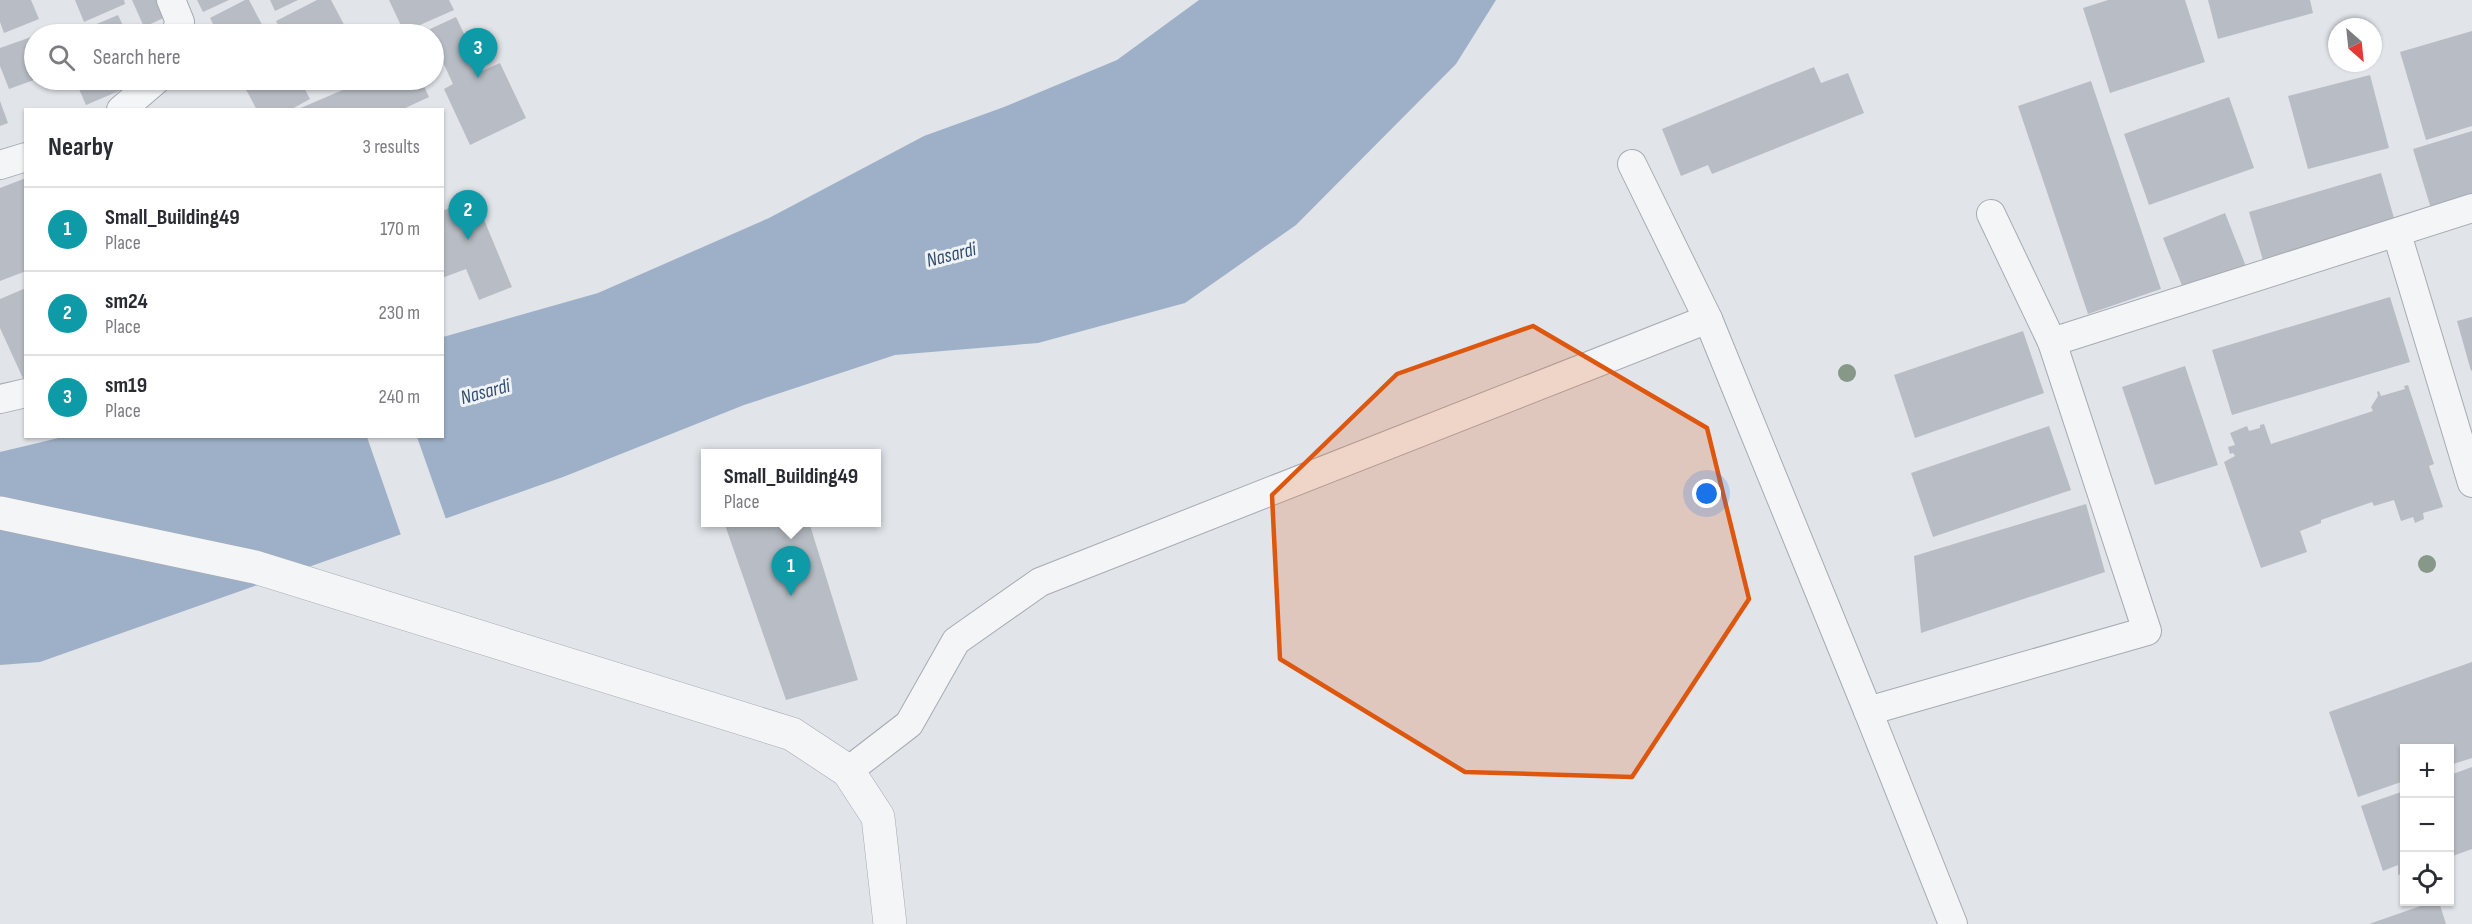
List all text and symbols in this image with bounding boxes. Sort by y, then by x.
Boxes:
north arrow [2328,18,2382,72]
search box [24,24,444,90]
pin: 3 [458,28,498,78]
icon: search [45,41,78,74]
text: Search here [93,44,180,71]
text: Nearby [48,132,114,163]
text: 3 results [363,135,420,159]
pin: 2 [448,190,488,240]
text: Small_Building49 [105,204,240,231]
text: 1 [64,217,71,241]
text: 170 m [380,217,420,241]
text: Place [105,231,141,255]
water label: Nasardi [924,237,980,273]
text: sm24 [105,288,148,315]
text: 2 [63,301,72,325]
text: 230 m [378,301,420,325]
text: Place [105,315,141,339]
text: sm19 [105,372,147,399]
water label: Nasardi [458,374,514,410]
text: 3 [63,385,72,409]
text: 240 m [379,385,420,409]
text: Place [105,399,141,423]
popup [701,449,881,527]
text: Small_Building49 [724,463,858,490]
your location [1692,479,1721,508]
text: Place [724,490,760,514]
pin: 1 [772,546,810,596]
map controls [2400,744,2454,906]
button: + [2400,744,2454,798]
button: − [2400,798,2454,852]
button: locate [2400,852,2454,906]

